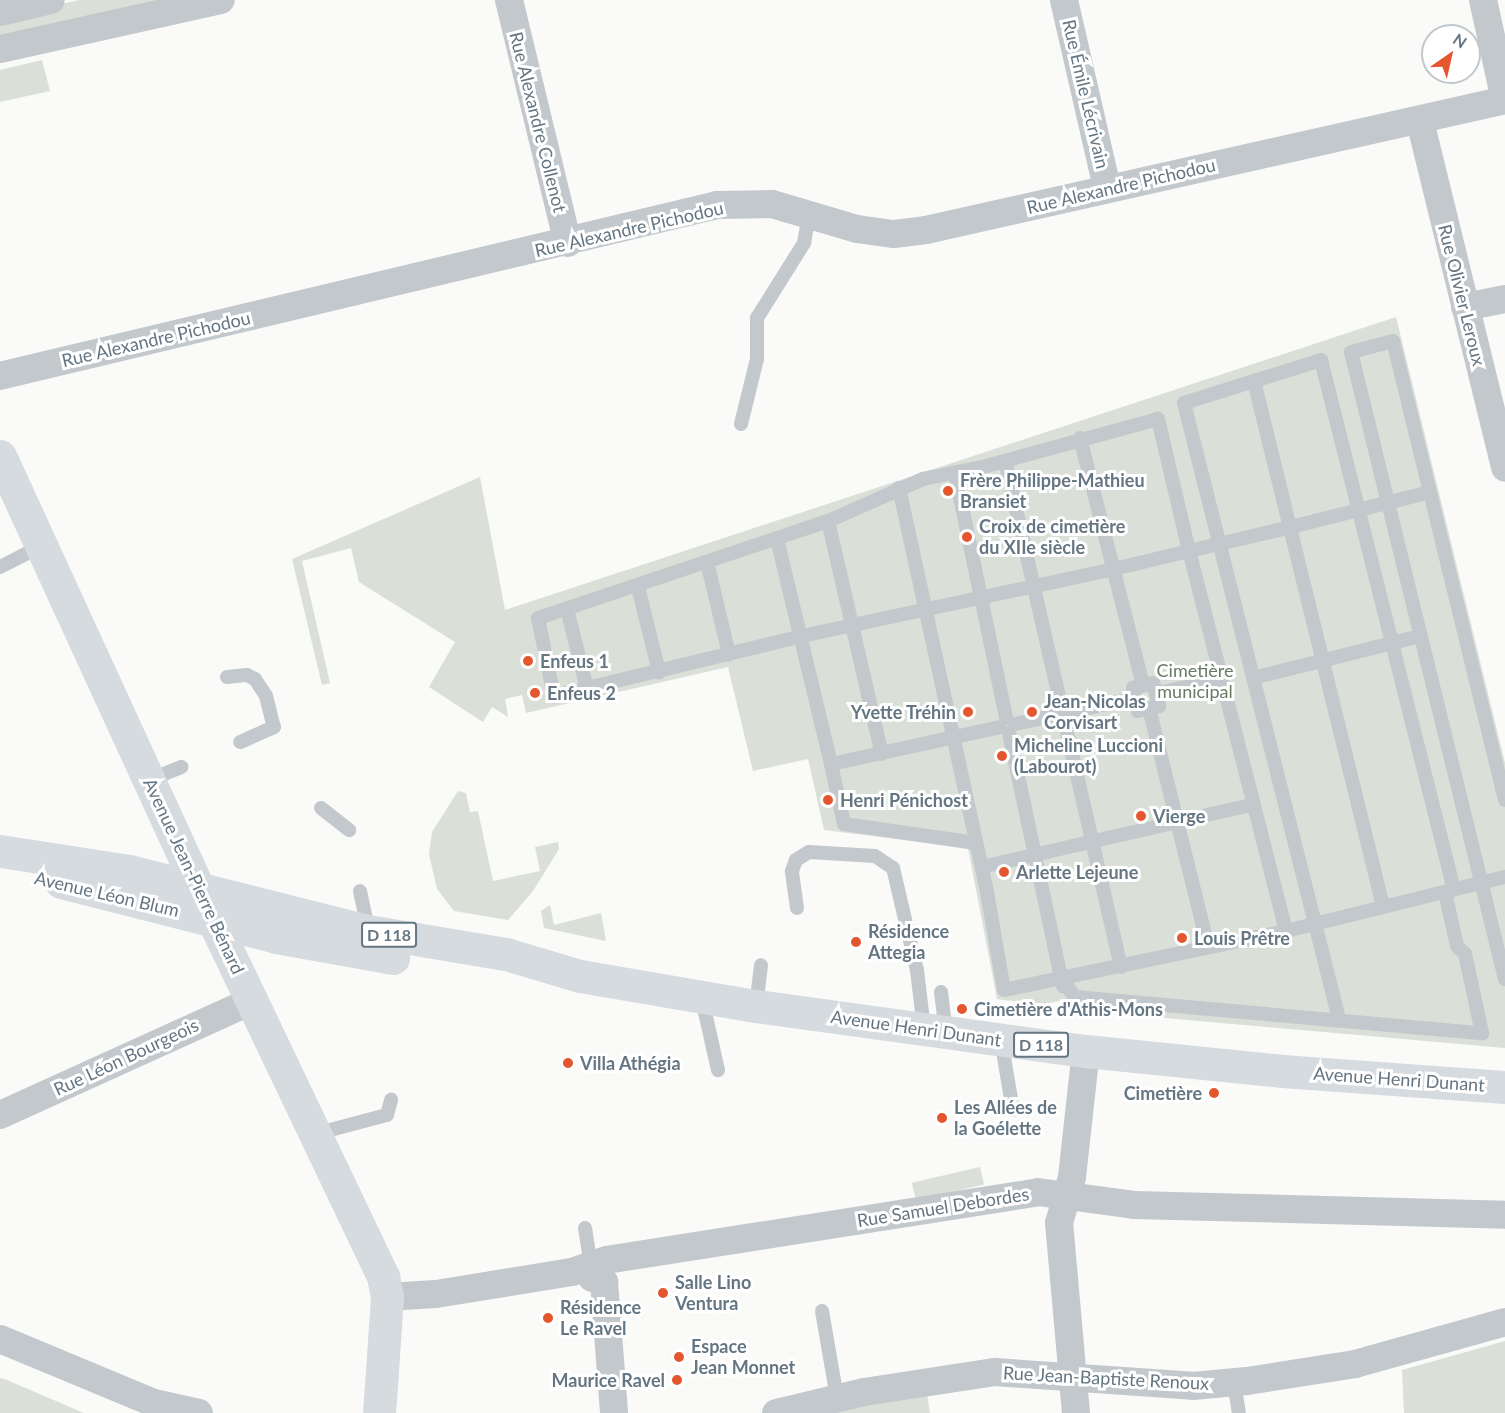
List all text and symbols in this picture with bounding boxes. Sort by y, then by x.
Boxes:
street label: Rue Émile Lécrivain [1058,17,1114,171]
north arrow [1421,24,1481,84]
street label: Rue Alexandre Collenot [505,29,571,215]
text: N [1450,29,1471,52]
street label: Rue Alexandre Pichodou [1024,154,1218,218]
street label: Rue Alexandre Pichodou [532,197,726,261]
street label: Rue Olivier Leroux [1434,222,1490,368]
street label: Rue Alexandre Pichodou [59,307,253,371]
place label: Frère Philippe-Mathieu Bransiet [960,470,1145,512]
marker: Frère Philippe-Mathieu Bransiet [941,484,955,498]
place label: Croix de cimetière du XIIe siècle [979,516,1125,558]
marker: Croix de cimetière du XIIe siècle [960,530,974,544]
place label: Enfeus 1 [540,650,609,672]
marker: Enfeus 1 [521,654,535,668]
park label: Cimetière municipal [1157,660,1233,702]
place label: Enfeus 2 [547,682,616,704]
marker: Enfeus 2 [528,686,542,700]
place label: Jean-Nicolas Corvisart [1044,691,1146,734]
place label: Yvette Tréhin [850,701,956,723]
marker: Yvette Tréhin [961,705,975,719]
marker: Jean-Nicolas Corvisart [1025,705,1039,719]
place label: Micheline Luccioni (Labourot) [1014,735,1163,777]
marker: Micheline Luccioni (Labourot) [995,749,1009,763]
street label: Avenue Jean-Pierre Bénard [139,774,249,978]
place label: Henri Pénichost [840,789,968,811]
marker: Henri Pénichost [821,793,835,807]
place label: Vierge [1153,805,1205,827]
marker: Vierge [1134,809,1148,823]
place label: Arlette Lejeune [1016,861,1138,883]
marker: Arlette Lejeune [997,865,1011,879]
street label: Avenue Léon Blum [33,867,181,921]
place label: Résidence Attegia [868,921,949,964]
road number: D 118 [360,922,418,948]
place label: Louis Prêtre [1194,927,1290,949]
marker: Louis Prêtre [1175,931,1189,945]
marker: Résidence Attegia [849,935,863,949]
place label: Cimetière d'Athis-Mons [974,998,1163,1020]
marker: Cimetière d'Athis-Mons [955,1002,969,1016]
street label: Avenue Henri Dunant [830,1005,1002,1051]
street label: Rue Léon Bourgeois [50,1014,202,1100]
road number: D 118 [1012,1032,1070,1058]
place label: Villa Athégia [580,1052,681,1074]
marker: Villa Athégia [561,1056,575,1070]
street label: Avenue Henri Dunant [1313,1062,1485,1096]
place label: Cimetière [1124,1082,1202,1104]
marker: Cimetière [1207,1086,1221,1100]
place label: Les Allées de la Goélette [954,1097,1058,1140]
marker: Les Allées de la Goélette [935,1111,949,1125]
street label: Rue Samuel Debordes [855,1183,1031,1231]
place label: Salle Lino Ventura [675,1272,751,1314]
marker: Salle Lino Ventura [656,1286,670,1300]
place label: Résidence Le Ravel [560,1297,641,1340]
marker: Résidence Le Ravel [541,1311,555,1325]
place label: Espace Jean Monnet [691,1336,795,1378]
marker: Espace Jean Monnet [672,1350,686,1364]
street label: Rue Jean-Baptiste Renoux [1002,1362,1210,1394]
place label: Maurice Ravel [552,1369,665,1391]
marker: Maurice Ravel [670,1373,684,1387]

